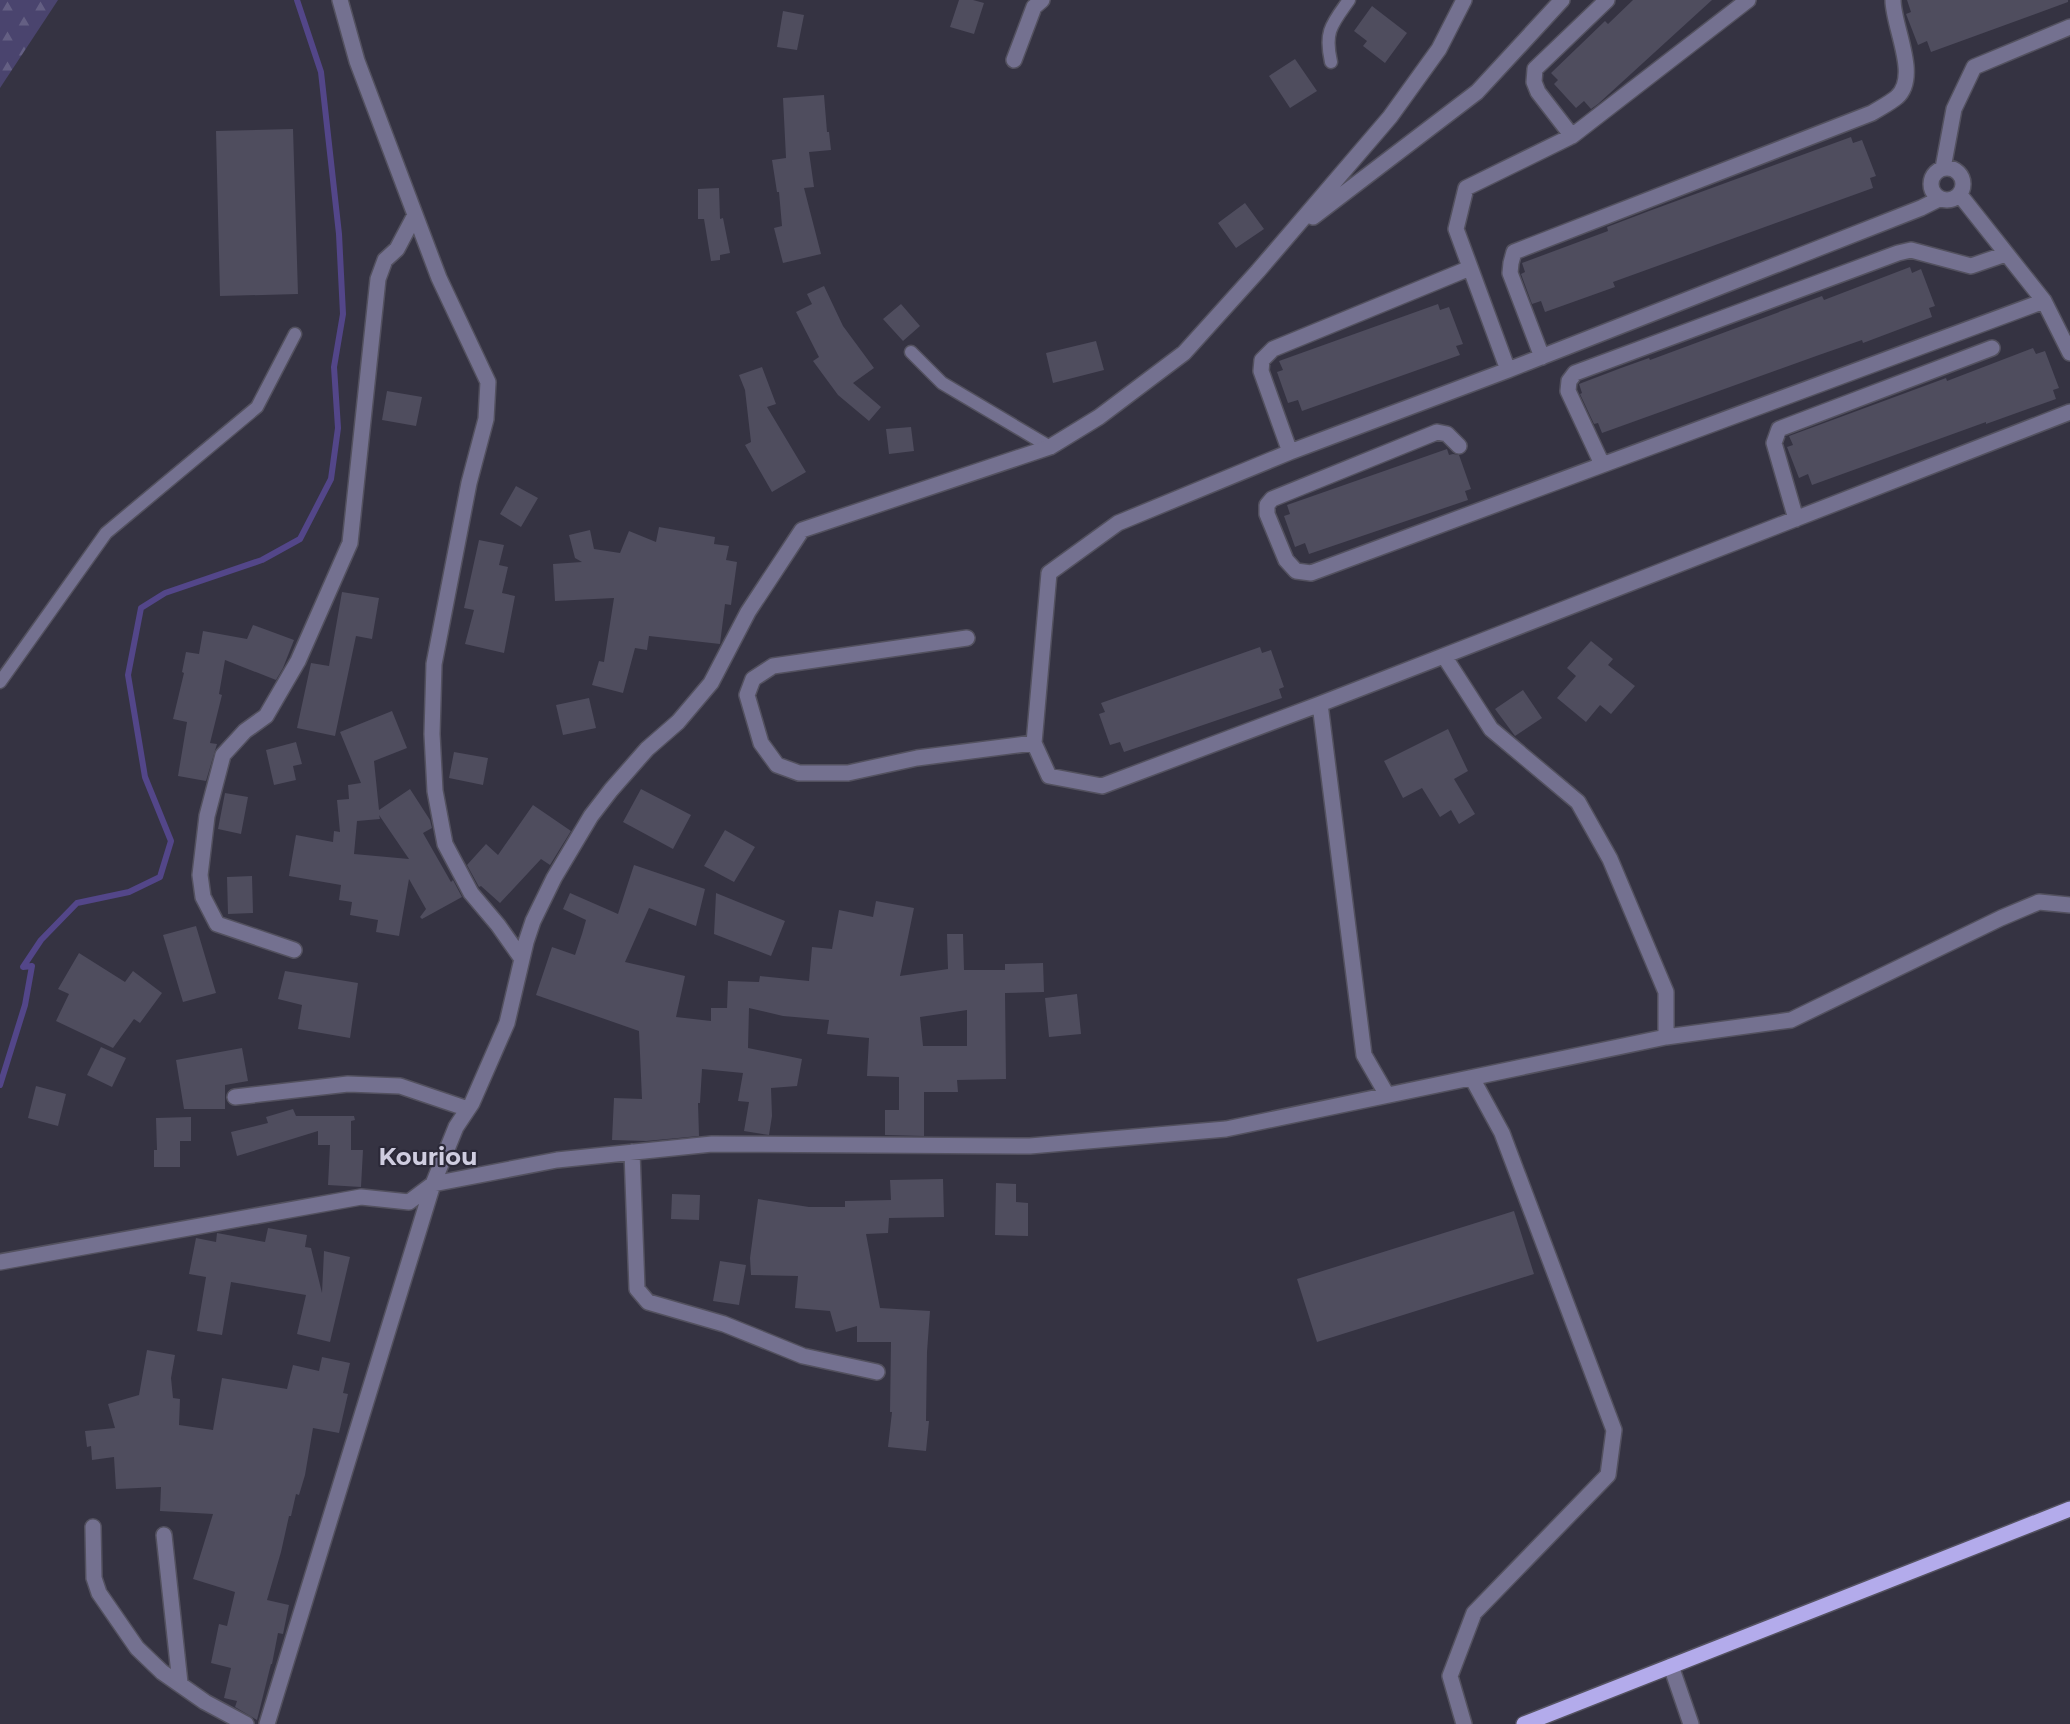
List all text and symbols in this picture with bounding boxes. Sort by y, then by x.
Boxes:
district label: Kouriou [378,1142,478,1171]

